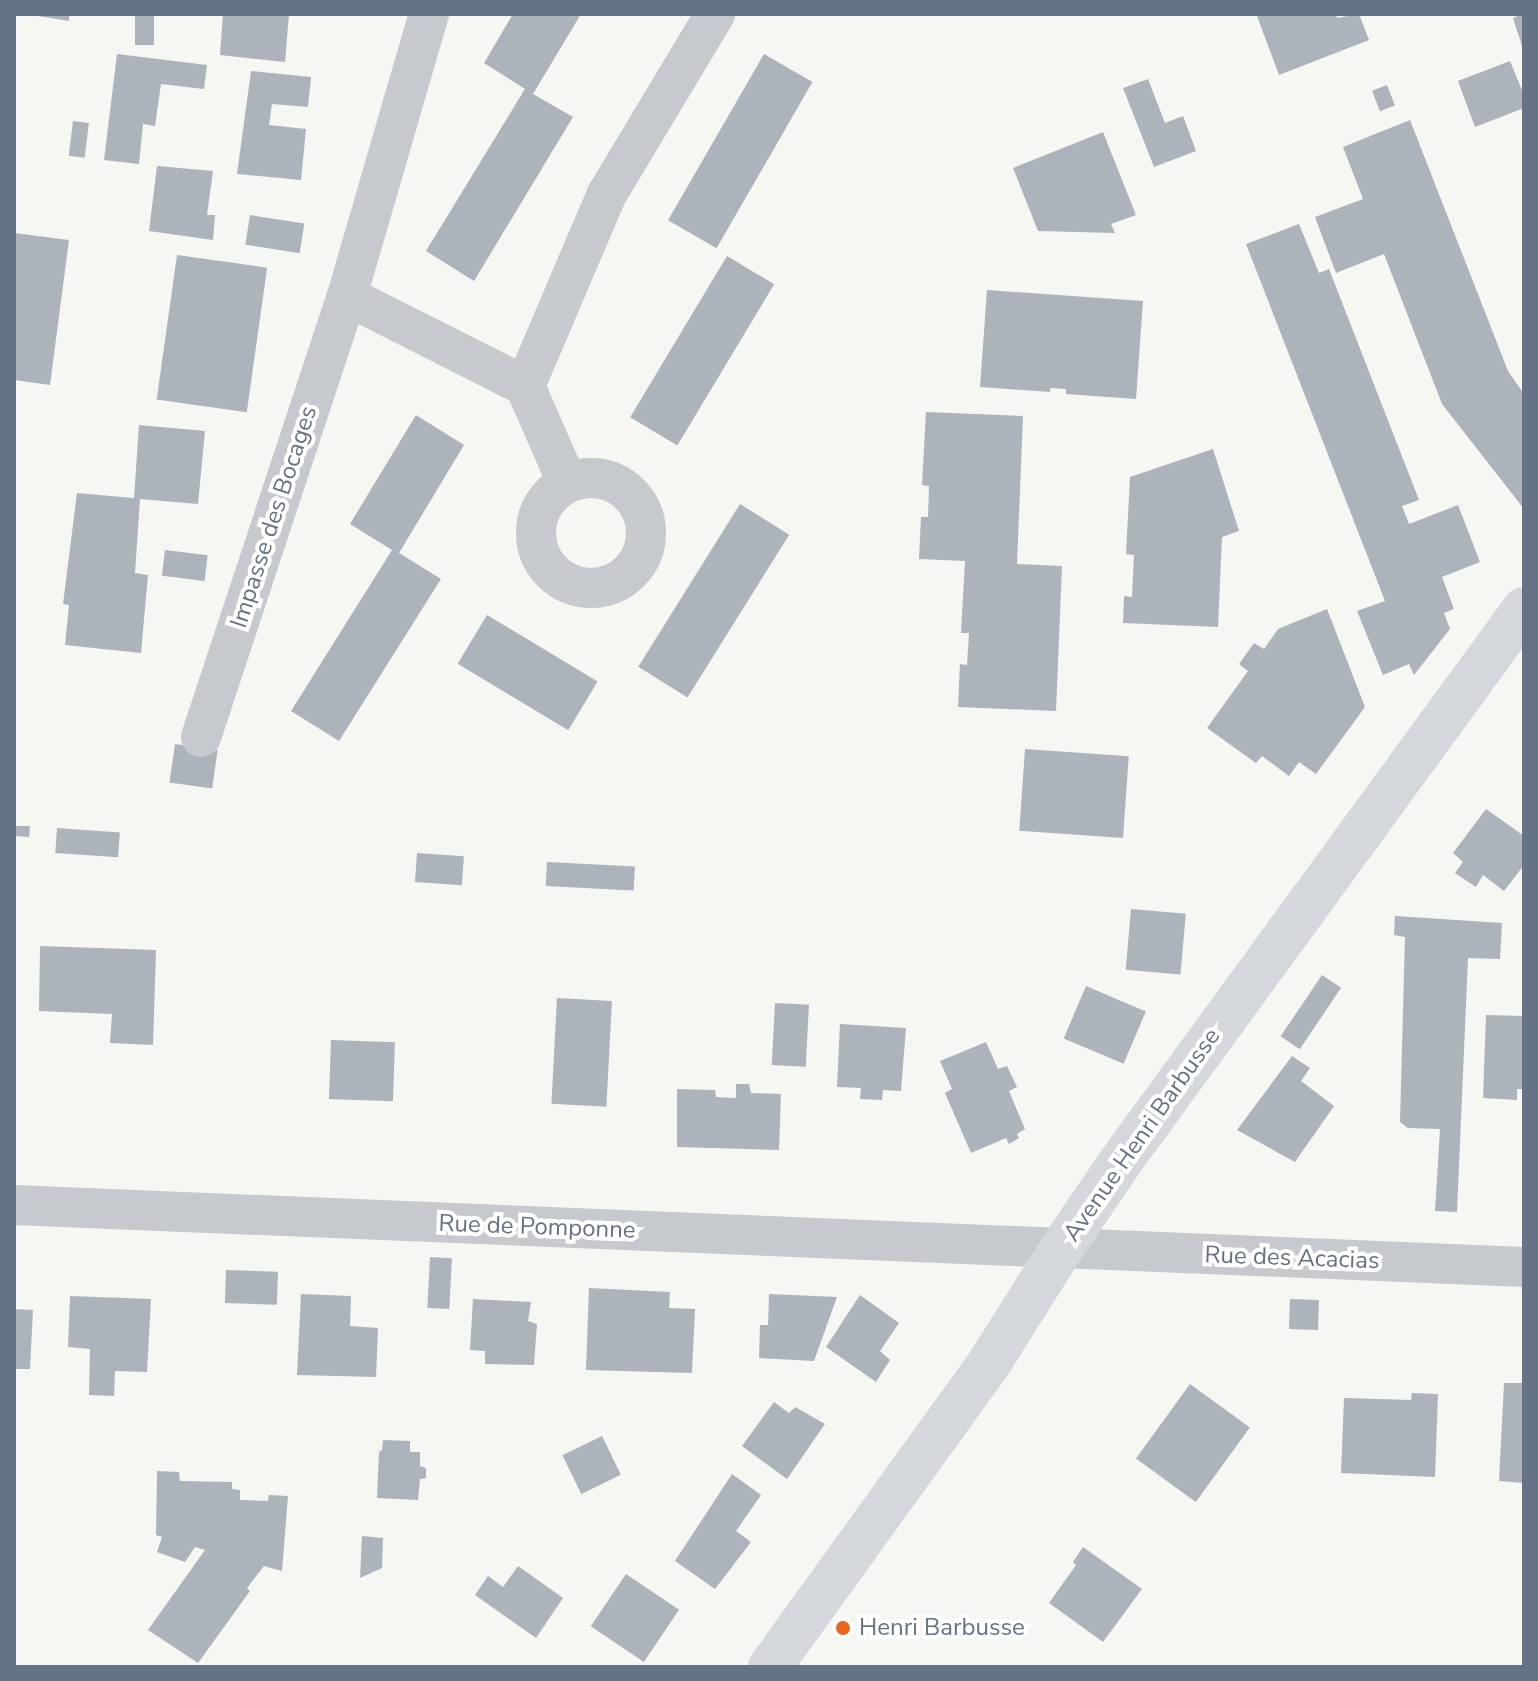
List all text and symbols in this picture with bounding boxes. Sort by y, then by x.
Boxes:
street label: Impasse des Bocages [225,402,323,632]
street label: Avenue Henri Barbusse [1057,1023,1227,1247]
street label: Rue de Pomponne [438,1209,636,1245]
street label: Rue des Acacias [1204,1241,1380,1275]
place label: Henri Barbusse [859,1614,1025,1642]
marker: Henri Barbusse [834,1619,852,1637]

